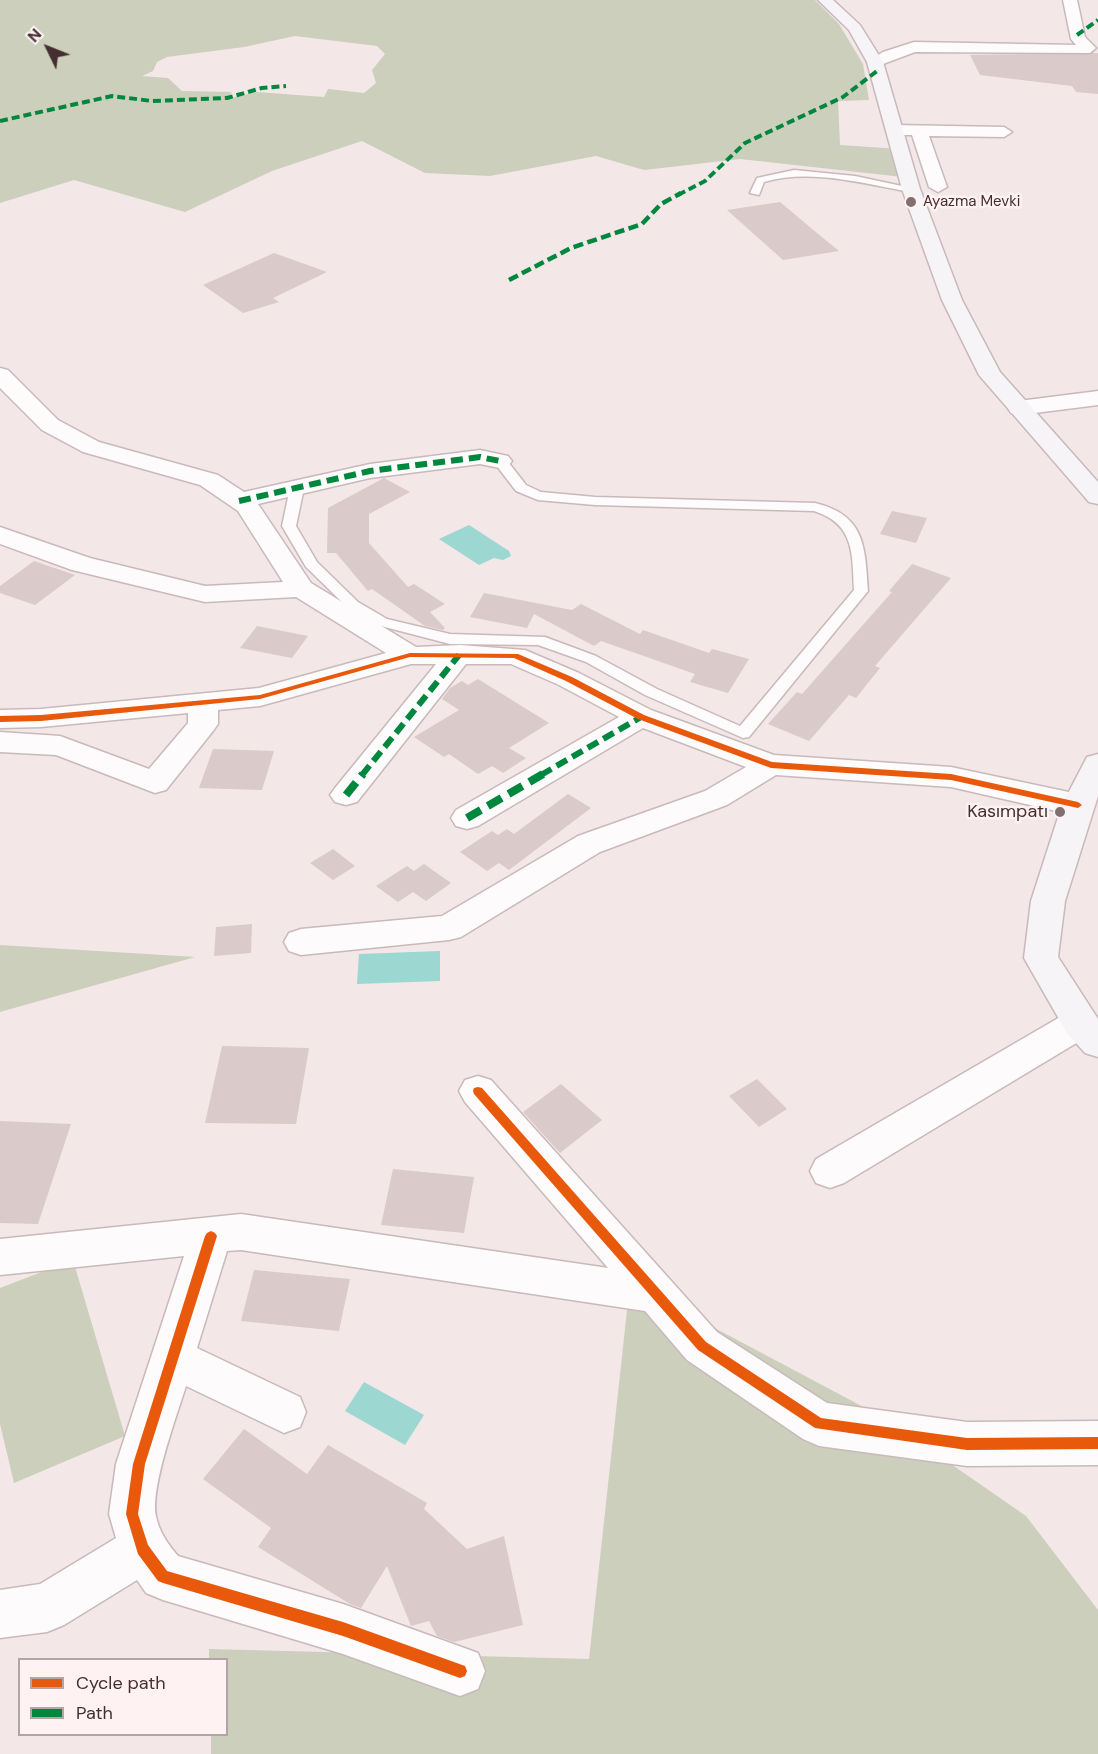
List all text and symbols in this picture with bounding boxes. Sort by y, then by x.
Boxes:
north arrow [18,18,78,78]
text: N [23,24,46,47]
place label: Ayazma Mevki [923,193,1020,211]
marker: Ayazma Mevki [904,195,918,209]
place label: Kasımpatı [967,801,1048,823]
marker: Kasımpatı [1053,805,1067,819]
legend [18,1658,228,1736]
text: Cycle path [76,1671,166,1695]
text: Path [76,1701,113,1725]

